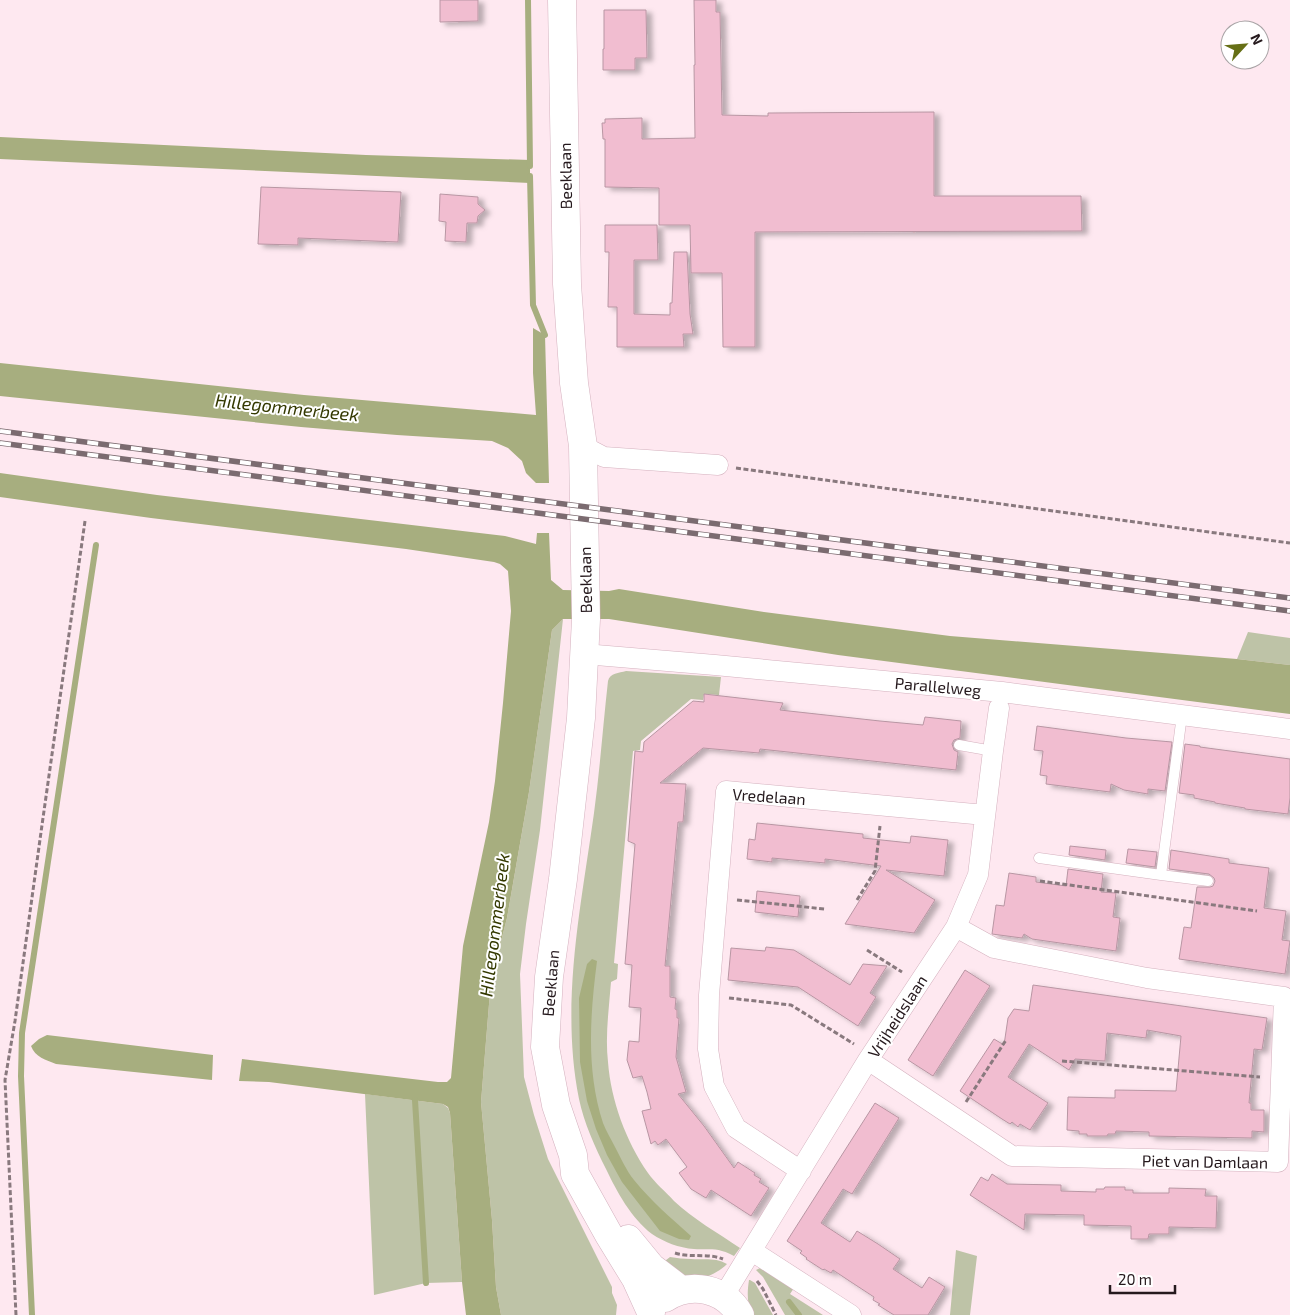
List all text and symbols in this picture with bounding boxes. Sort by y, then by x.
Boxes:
north arrow [1220,20,1270,70]
text: N [1247,31,1267,47]
street label: Beeklaan [555,142,575,210]
water label: Hillegommerbeek [214,389,360,425]
street label: Beeklaan [575,546,595,614]
street label: Parallelweg [894,673,982,699]
street label: Vredelaan [732,784,806,808]
water label: Hillegommerbeek [474,852,514,998]
street label: Beeklaan [538,949,562,1017]
street label: Vrijheidslaan [863,971,932,1061]
street label: Piet van Damlaan [1142,1150,1268,1172]
scale bar [1110,1262,1175,1294]
text: 20 m [1118,1270,1152,1288]

